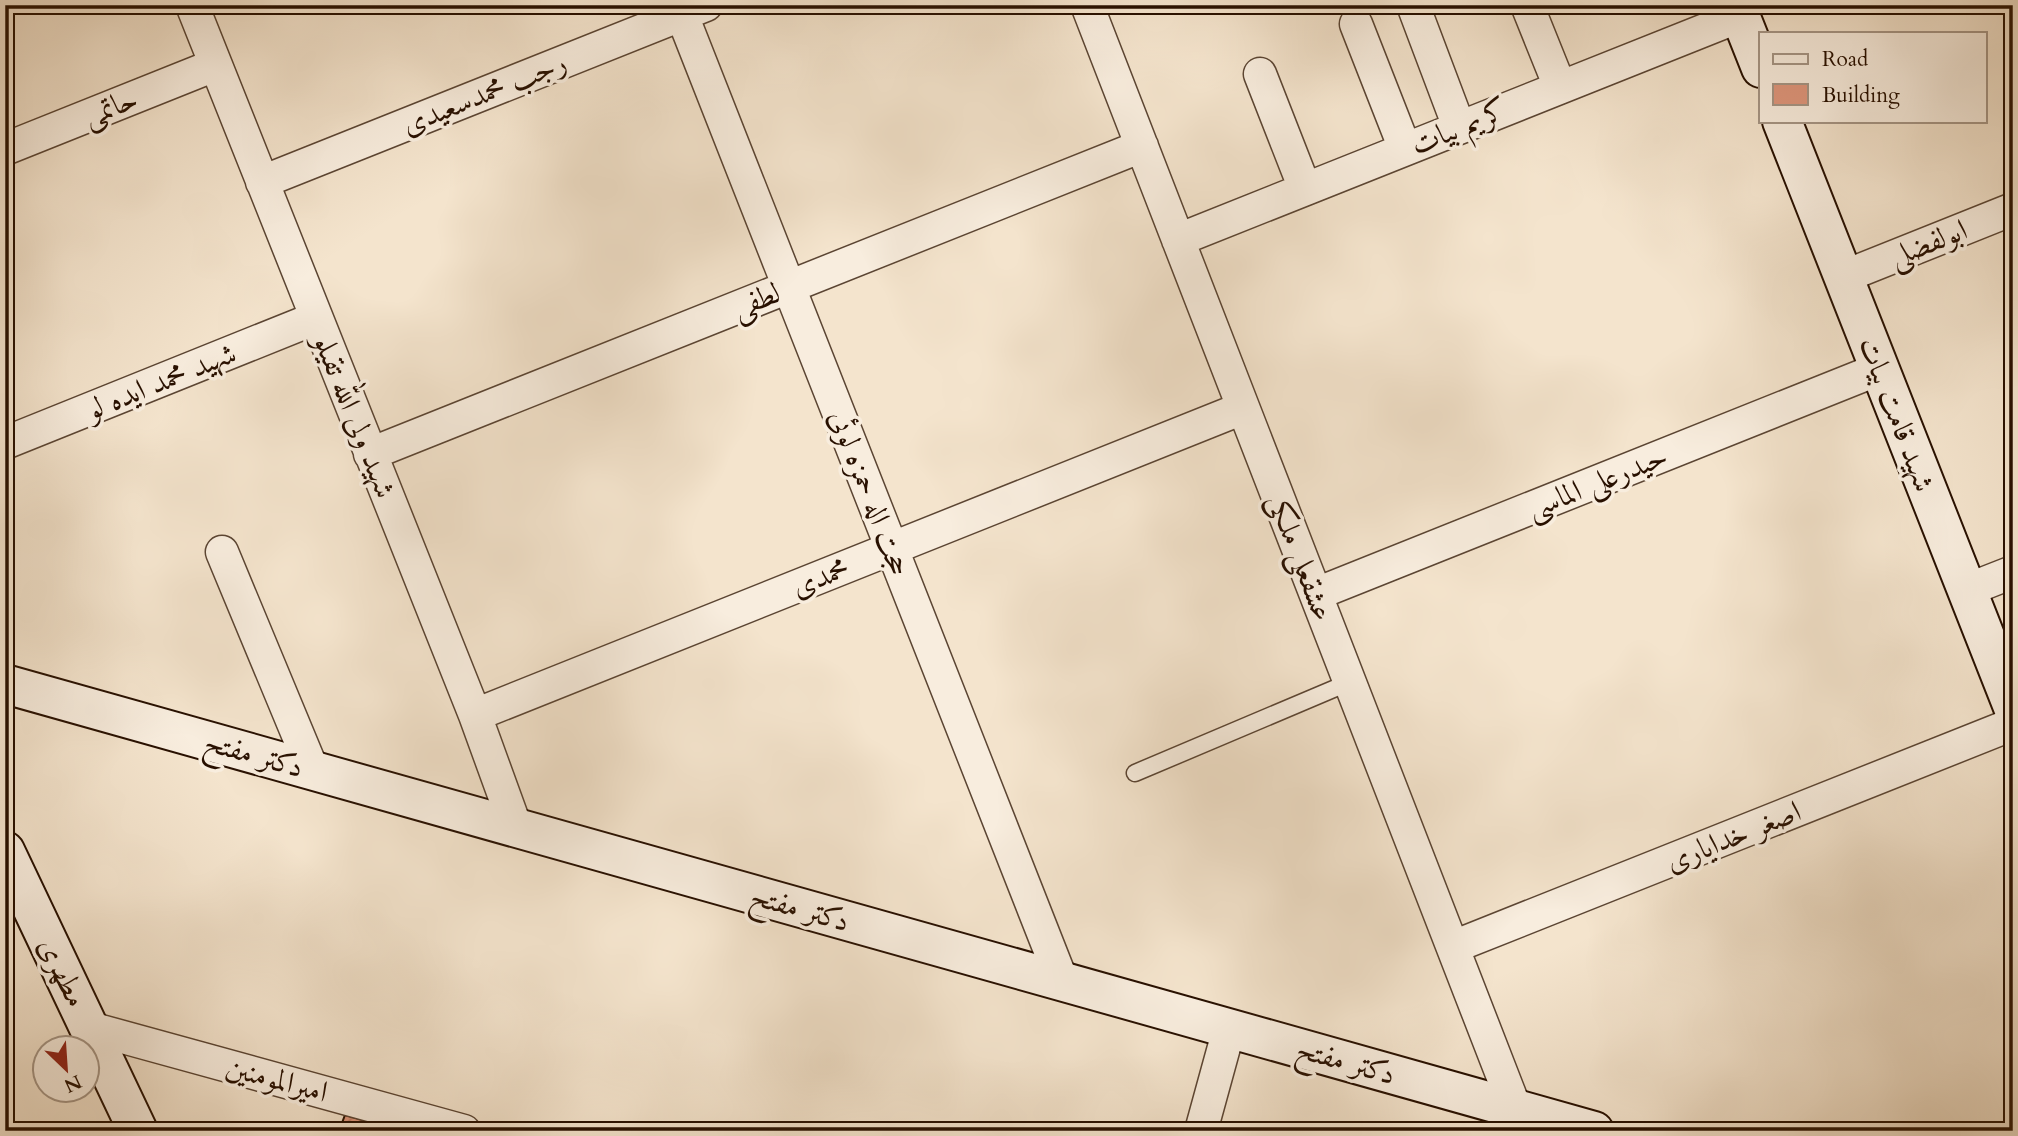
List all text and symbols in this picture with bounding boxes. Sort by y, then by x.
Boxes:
legend [1759,32,1986,122]
street label: رجب محمدسعیدی [396,42,573,145]
text: Road [1822,45,1868,74]
street label: حاتمی [77,78,144,137]
text: Building [1822,81,1900,110]
street label: کریم بیات [1405,90,1515,170]
street label: ابولفضلی [1883,209,1974,279]
street label: لطفی [726,272,787,330]
street label: شهید ولی الله تقیلو [302,324,409,504]
street label: شهید قامت بیات [1848,331,1945,497]
street label: شهید محمد ایده لو [77,333,242,431]
street label: حجت اله حمزه لوئی [819,404,920,583]
street label: حیدرعلی الماسی [1520,436,1674,530]
street label: عشقعلی ملکی [1257,487,1344,627]
street label: محمدی [785,547,855,608]
street label: دکتر مفتح [198,721,308,794]
street label: اصغر خدایاری [1659,791,1807,882]
street label: دکتر مفتح [744,875,854,948]
street label: مطهری [28,930,97,1014]
street label: دکتر مفتح [1290,1028,1400,1101]
north arrow [32,1034,102,1104]
street label: امیرالمومنین [221,1046,332,1113]
text: N [59,1068,86,1099]

